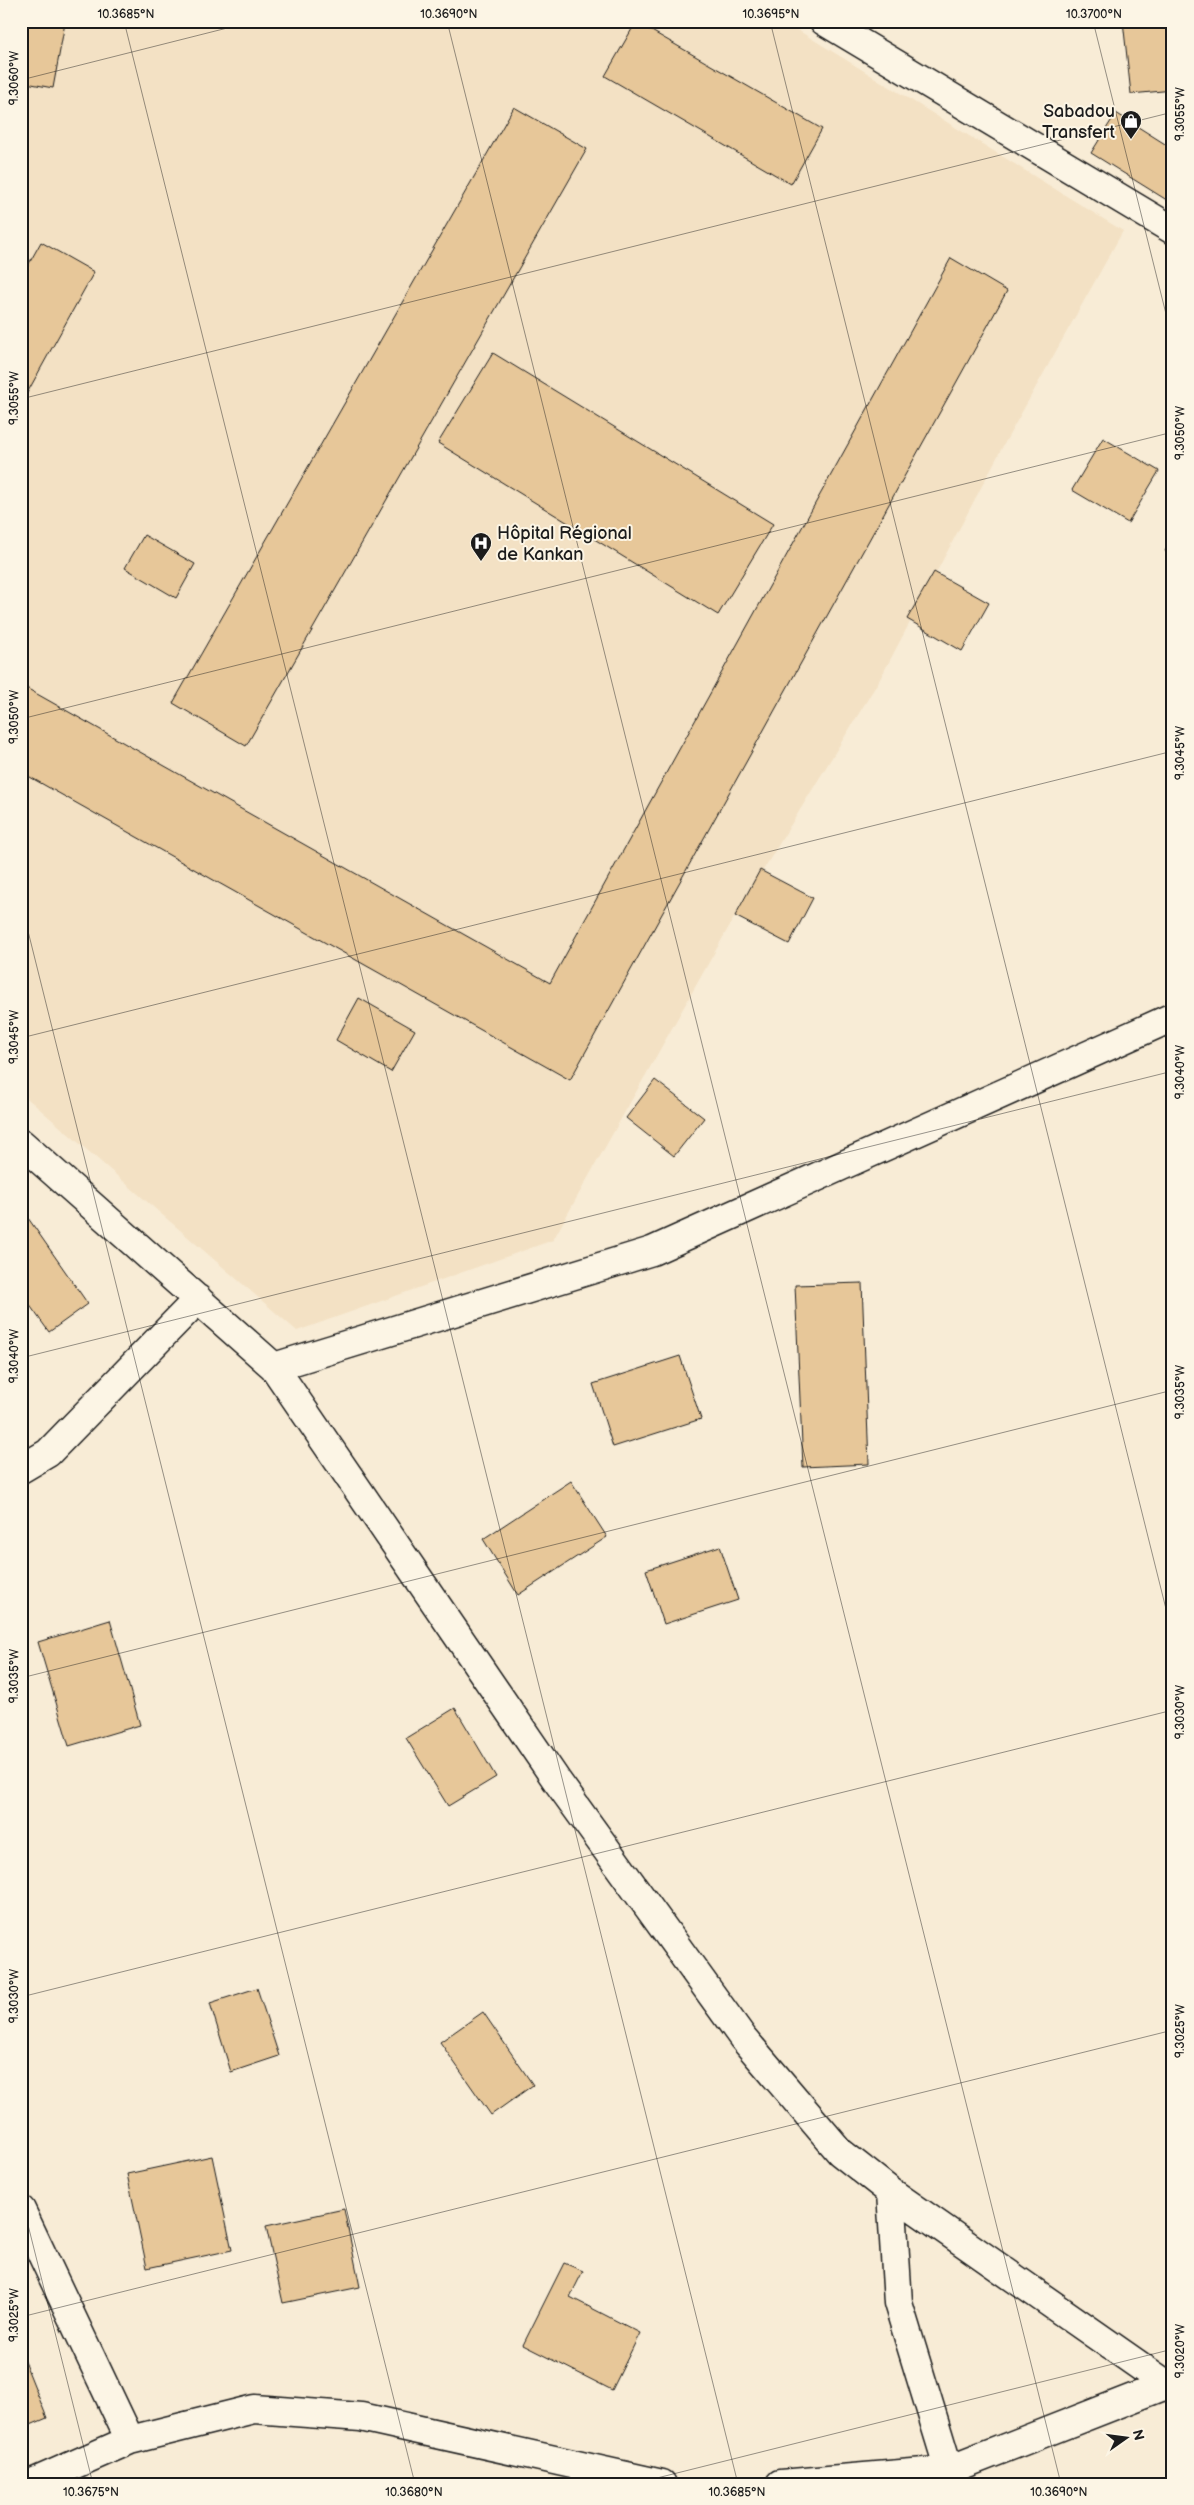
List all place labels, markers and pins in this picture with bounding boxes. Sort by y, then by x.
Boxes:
place label: Sabadou Transfert [1042,101,1115,143]
shop icon: Sabadou Transfert [1119,109,1143,140]
place label: Hôpital Régional de Kankan [497,523,632,565]
hospital icon: Hôpital Régional de Kankan [469,531,493,562]

